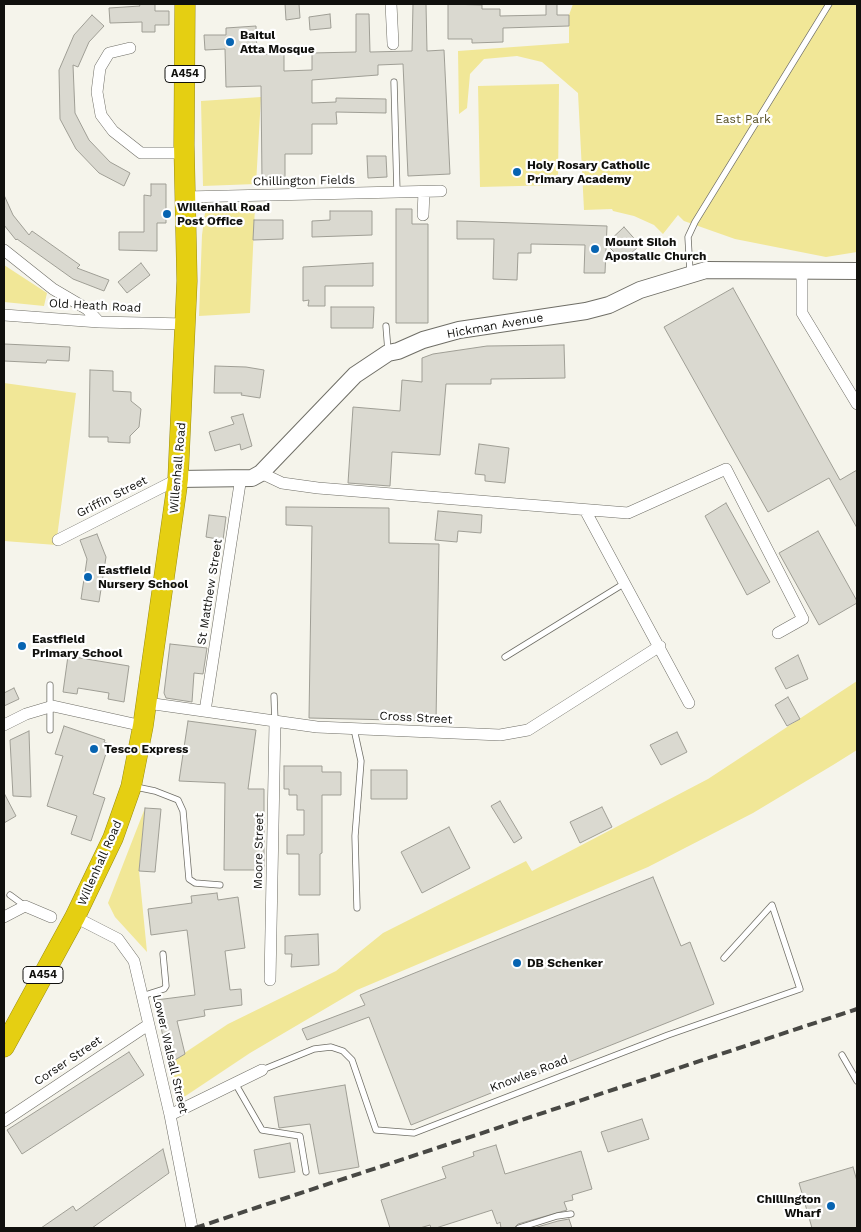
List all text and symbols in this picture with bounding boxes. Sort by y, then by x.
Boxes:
place label: Baitul Atta Mosque [240,28,315,56]
marker: Baitul Atta Mosque [224,36,236,48]
road number: A454 [165,66,205,82]
park label: East Park [715,112,771,126]
place label: Holy Rosary Catholic Primary Academy [527,158,650,186]
marker: Holy Rosary Catholic Primary Academy [511,166,523,178]
street label: Chillington Fields [253,173,355,189]
place label: Willenhall Road Post Office [177,200,270,228]
marker: Willenhall Road Post Office [161,208,173,220]
place label: Mount Siloh Apostalic Church [605,235,707,263]
marker: Mount Siloh Apostalic Church [589,243,601,255]
street label: Old Heath Road [49,296,141,316]
street label: Hickman Avenue [446,310,544,342]
street label: Willenhall Road [167,422,189,514]
street label: Griffin Street [74,473,150,521]
street label: St Matthew Street [194,538,226,646]
place label: Eastfield Nursery School [98,563,188,591]
marker: Eastfield Nursery School [82,571,94,583]
place label: Eastfield Primary School [32,632,123,660]
marker: Eastfield Primary School [16,640,28,652]
street label: Cross Street [379,709,453,727]
place label: Tesco Express [104,742,188,756]
marker: Tesco Express [88,743,100,755]
street label: Moore Street [251,813,267,889]
street label: Willenhall Road [75,818,125,908]
place label: DB Schenker [527,956,603,970]
marker: DB Schenker [511,957,523,969]
road number: A454 [23,966,63,984]
street label: Lower Walsall Street [149,993,191,1115]
street label: Corser Street [31,1033,105,1089]
street label: Knowles Road [488,1052,570,1096]
place label: Chillington Wharf [757,1192,821,1220]
marker: Chillington Wharf [825,1200,837,1212]

